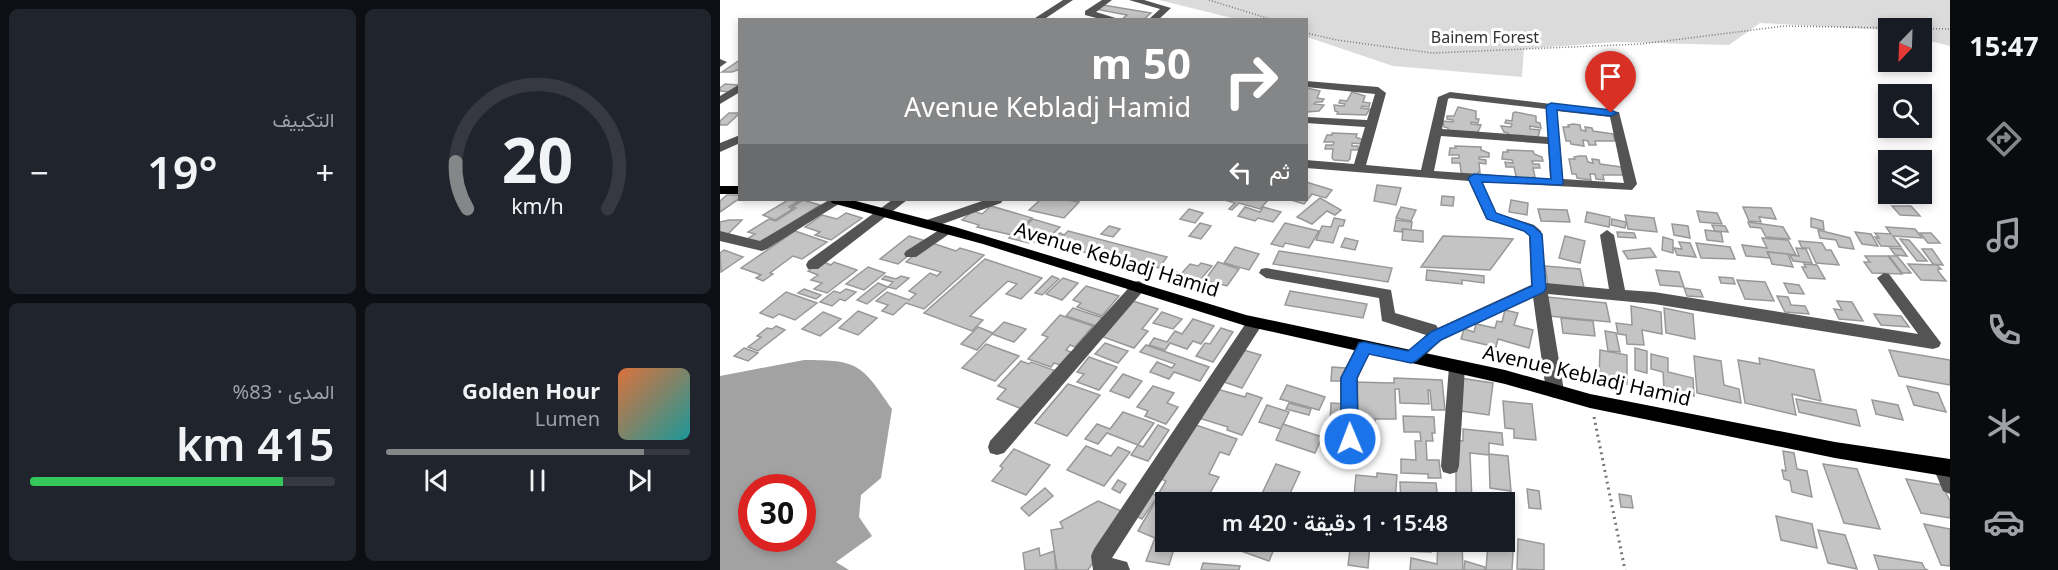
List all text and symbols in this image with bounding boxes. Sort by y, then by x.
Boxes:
north arrow [1878,18,1932,72]
map controls [1878,18,1932,204]
park label: Bainem Forest [1431,26,1539,48]
text: 15:47 [1969,27,2039,64]
text: 50 m [1091,34,1191,91]
icon: right [1212,42,1290,120]
pin [1585,51,1636,113]
icon: arrive [1594,60,1627,93]
button: search [1878,84,1932,138]
text: Avenue Kebladj Hamid [904,88,1191,125]
text: التكييف [272,106,335,133]
text: 20 [502,116,573,201]
icon: directions [1983,118,2025,160]
text: 19° [147,141,218,202]
text: − [30,150,49,195]
text: + [316,150,335,195]
button: layers [1878,150,1932,204]
text: ثم [1269,155,1290,185]
icon: left [1224,156,1257,189]
text: km/h [511,191,564,220]
icon: music [1983,214,2025,256]
street label: Avenue Kebladj Hamid [1011,215,1223,303]
icon: phone [1983,309,2025,351]
street label: Avenue Kebladj Hamid [1480,338,1694,412]
text: Golden Hour [462,375,600,405]
text: المدى · 83% [233,378,335,405]
text: Lumen [535,405,600,432]
icon: climate [1983,405,2025,447]
position arrow [1318,407,1382,471]
text: 415 km [176,413,335,474]
icon: previous [420,464,453,497]
icon: pause [521,464,554,497]
icon: next [623,464,656,497]
speed limit sign: 30 [738,474,816,552]
icon: car [1983,501,2025,543]
text: 15:48 · 1 دقيقة · 420 m [1222,507,1448,537]

